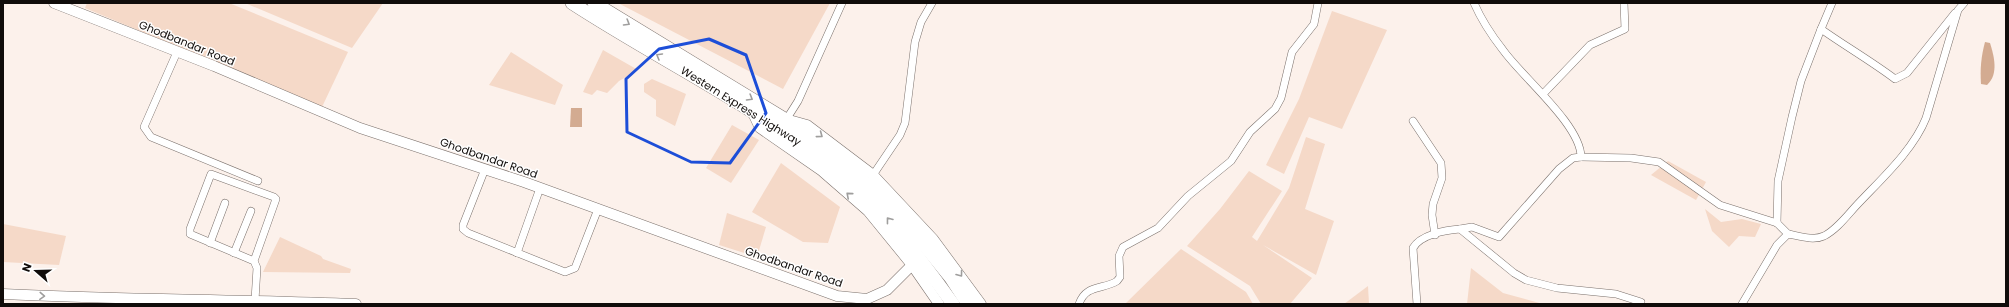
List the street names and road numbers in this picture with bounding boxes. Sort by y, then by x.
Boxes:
street label: Ghodbandar Road [136,16,238,70]
street label: Western Express Highway [678,62,805,150]
street label: Ghodbandar Road [438,134,540,182]
street label: Ghodbandar Road [743,243,845,291]

